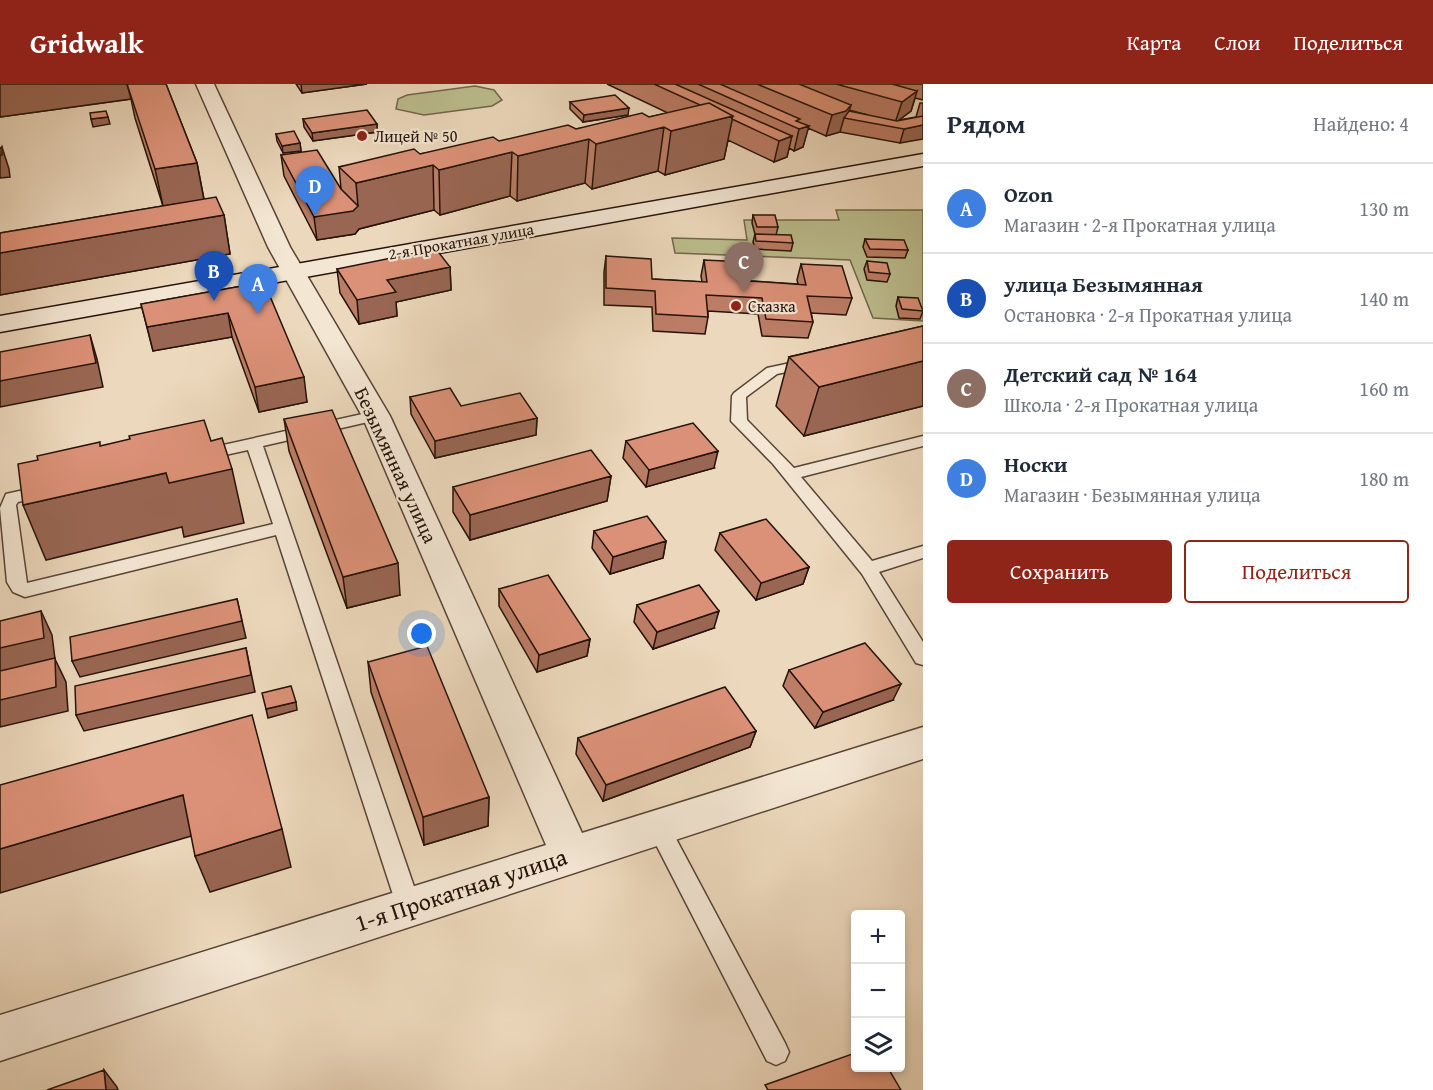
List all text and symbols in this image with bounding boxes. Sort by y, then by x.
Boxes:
text: Gridwalk [30,22,143,63]
text: Карта [1127,27,1181,58]
text: Слои [1214,27,1260,58]
text: Поделиться [1293,27,1403,58]
text: Рядом [947,104,1025,143]
text: Найдено: 4 [1313,109,1409,138]
place label: Лицей № 50 [374,124,458,148]
marker: Лицей № 50 [355,129,369,143]
pin: D [296,166,334,216]
text: Ozon [1004,178,1053,210]
text: A [960,194,973,223]
text: 130 m [1359,194,1409,223]
text: Магазин · 2-я Прокатная улица [1004,210,1276,239]
street label: 2-я Прокатная улица [386,216,536,266]
pin: C [724,242,764,292]
pin: B [194,252,234,301]
pin: A [238,264,278,314]
text: улица Безымянная [1004,268,1203,300]
text: B [960,284,973,313]
text: 140 m [1359,284,1409,313]
place label: Сказка [748,294,796,318]
marker: Сказка [729,299,743,313]
text: Остановка · 2-я Прокатная улица [1004,300,1292,329]
text: Детский сад № 164 [1004,358,1198,390]
text: C [961,374,972,403]
text: 160 m [1359,374,1409,403]
street label: Безымянная улица [348,382,446,548]
text: Школа · 2-я Прокатная улица [1004,390,1258,419]
text: Носки [1004,448,1068,480]
text: D [960,464,973,493]
text: 180 m [1359,464,1409,493]
text: Магазин · Безымянная улица [1004,480,1261,509]
button: Сохранить [947,540,1172,603]
button: Поделиться [1184,540,1409,603]
your location [407,619,436,648]
street label: 1-я Прокатная улица [350,839,572,940]
map controls [851,910,905,1072]
button: + [851,910,905,964]
button: − [851,964,905,1018]
button: layers [851,1018,905,1072]

